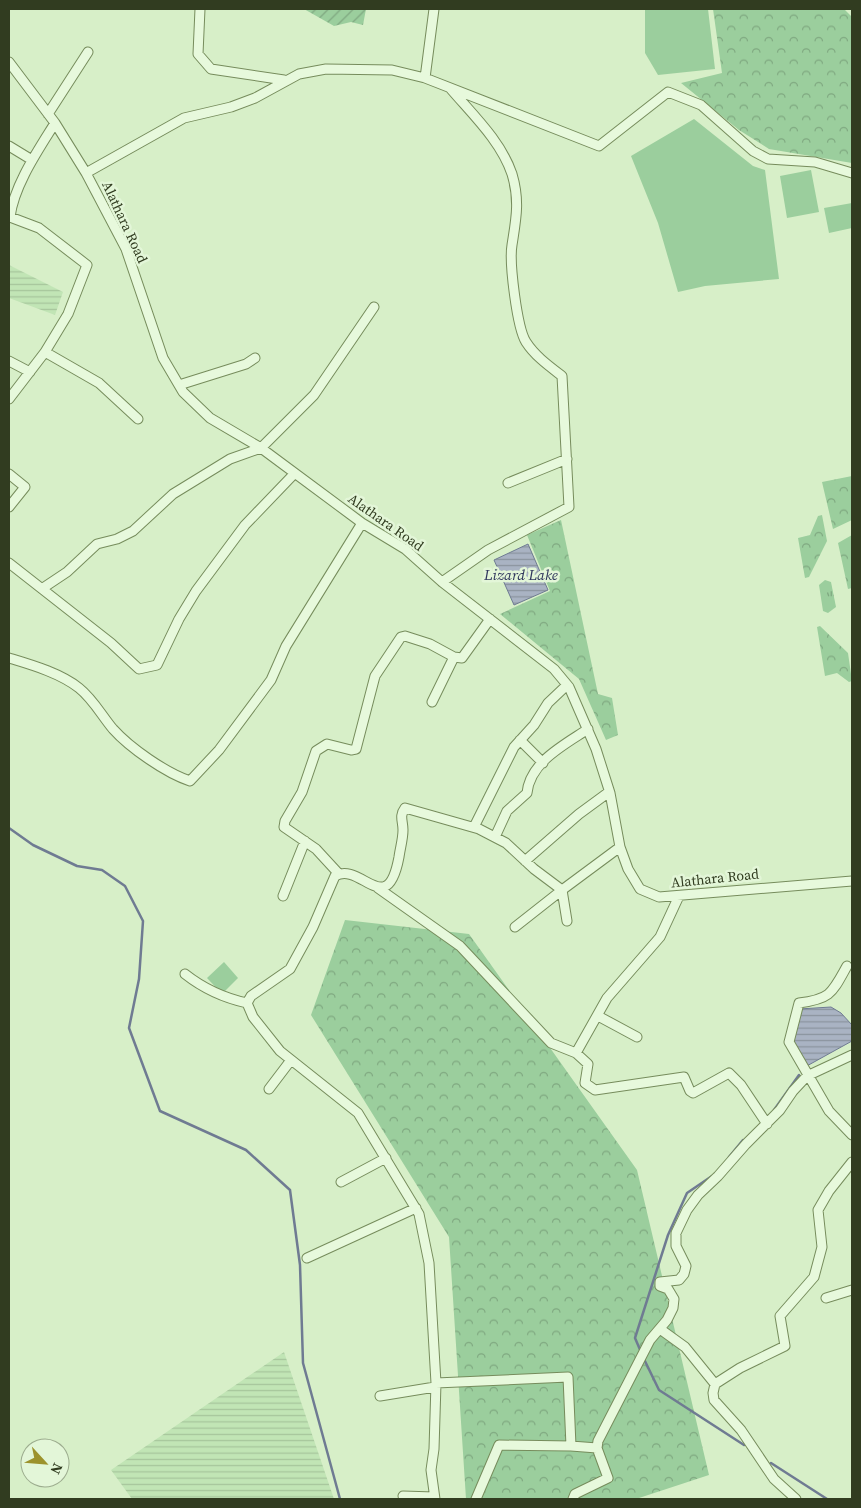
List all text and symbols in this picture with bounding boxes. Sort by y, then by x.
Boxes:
street label: Alathara Road [97,178,153,266]
street label: Alathara Road [344,488,428,556]
water label: Lizard Lake [483,564,558,585]
street label: Alathara Road [670,863,760,893]
north arrow [20,1438,70,1488]
text: N [45,1460,68,1478]

